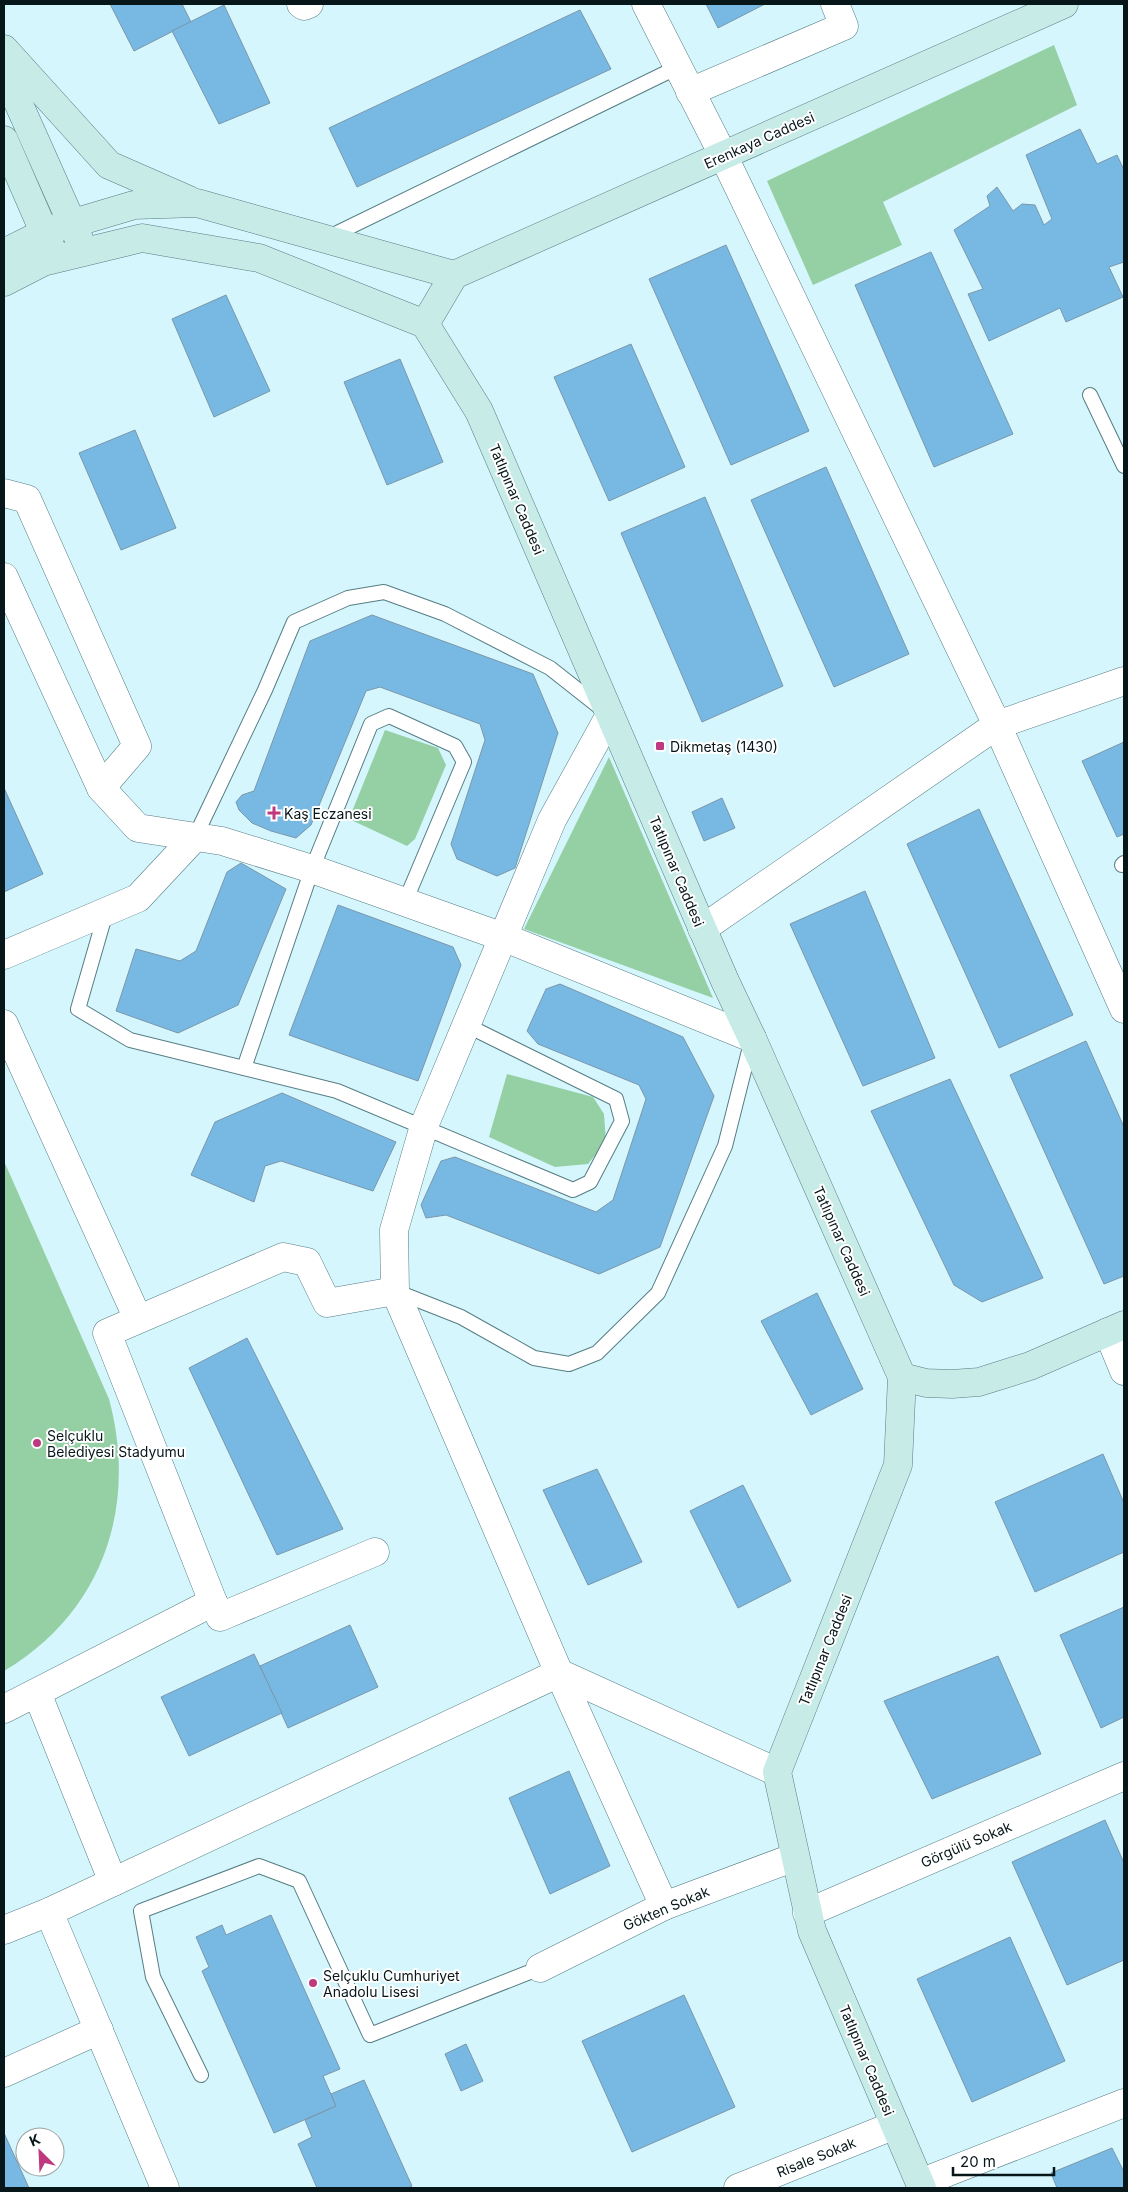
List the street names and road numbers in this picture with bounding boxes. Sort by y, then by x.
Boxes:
street label: Erenkaya Caddesi [701,108,817,172]
street label: Tatlıpınar Caddesi [486,441,548,557]
street label: Tatlıpınar Caddesi [646,813,708,929]
street label: Tatlıpınar Caddesi [810,1183,874,1299]
street label: Tatlıpınar Caddesi [795,1592,855,1708]
street label: Görgülü Sokak [918,1817,1014,1871]
street label: Gökten Sokak [620,1882,712,1934]
street label: Tatlıpınar Caddesi [836,2002,898,2118]
street label: Risale Sokak [774,2133,858,2181]

